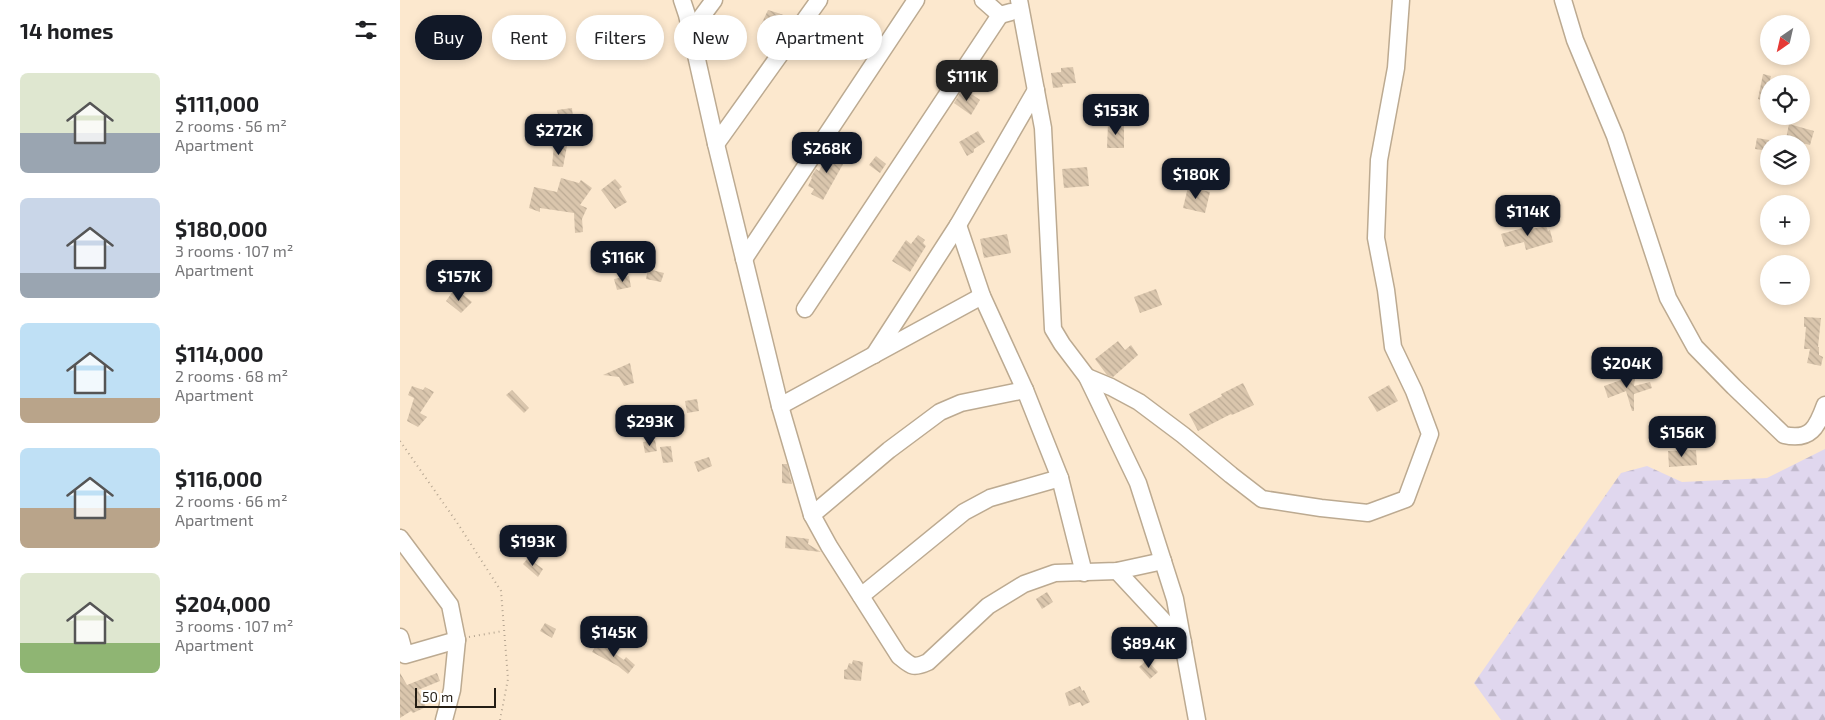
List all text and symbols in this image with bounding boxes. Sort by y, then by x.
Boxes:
chip: Buy [415,15,482,60]
chip: Rent [492,15,566,60]
chip: Filters [576,15,664,60]
chip: New [674,15,747,60]
chip: Apartment [757,15,882,60]
north arrow [1760,15,1810,65]
map controls [1760,15,1810,305]
icon: filters [352,16,380,44]
text: 14 homes [20,18,114,43]
pin: $111K [932,59,1002,102]
text: $111K [947,66,987,85]
button: locate [1760,75,1810,125]
text: $111,000 [175,91,259,116]
icon: home [60,93,120,153]
pin: $153K [1081,94,1151,136]
text: $153K [1094,100,1138,119]
pin: $272K [524,114,594,156]
text: 2 rooms · 56 m² [175,116,287,135]
text: $272K [536,120,582,139]
pin: $268K [792,132,862,174]
text: Apartment [175,135,254,154]
button: layers [1760,135,1810,185]
text: $268K [803,138,851,157]
pin: $180K [1161,158,1231,200]
text: $180K [1173,164,1219,183]
pin: $114K [1493,194,1563,237]
button: + [1760,195,1810,245]
text: $114K [1506,201,1550,220]
text: $180,000 [175,216,267,241]
icon: home [60,218,120,278]
pin: $116K [588,240,658,283]
text: 3 rooms · 107 m² [175,241,293,260]
text: $116K [602,247,644,266]
button: − [1760,255,1810,305]
text: Apartment [175,260,254,279]
pin: $157K [424,260,494,302]
text: $157K [437,266,481,285]
text: $114,000 [175,341,264,366]
icon: home [60,343,120,403]
pin: $204K [1592,346,1662,389]
text: $204K [1602,353,1652,372]
text: 2 rooms · 68 m² [175,366,288,385]
text: Apartment [175,385,254,404]
pin: $293K [615,404,685,447]
text: $293K [626,411,674,430]
pin: $156K [1647,416,1717,458]
text: $156K [1660,422,1704,441]
text: $116,000 [175,466,263,491]
icon: home [60,468,120,528]
text: 2 rooms · 66 m² [175,491,288,510]
text: Apartment [175,510,254,529]
pin: $193K [498,524,568,567]
text: $193K [511,531,555,550]
text: $204,000 [175,591,271,616]
icon: home [60,593,120,653]
text: 3 rooms · 107 m² [175,616,293,635]
pin: $145K [579,616,649,658]
text: $145K [591,622,637,641]
pin: $89.4K [1108,626,1190,669]
text: $89.4K [1123,633,1175,652]
text: Apartment [175,635,254,654]
scale bar [415,685,496,708]
text: 50 m [422,688,453,705]

